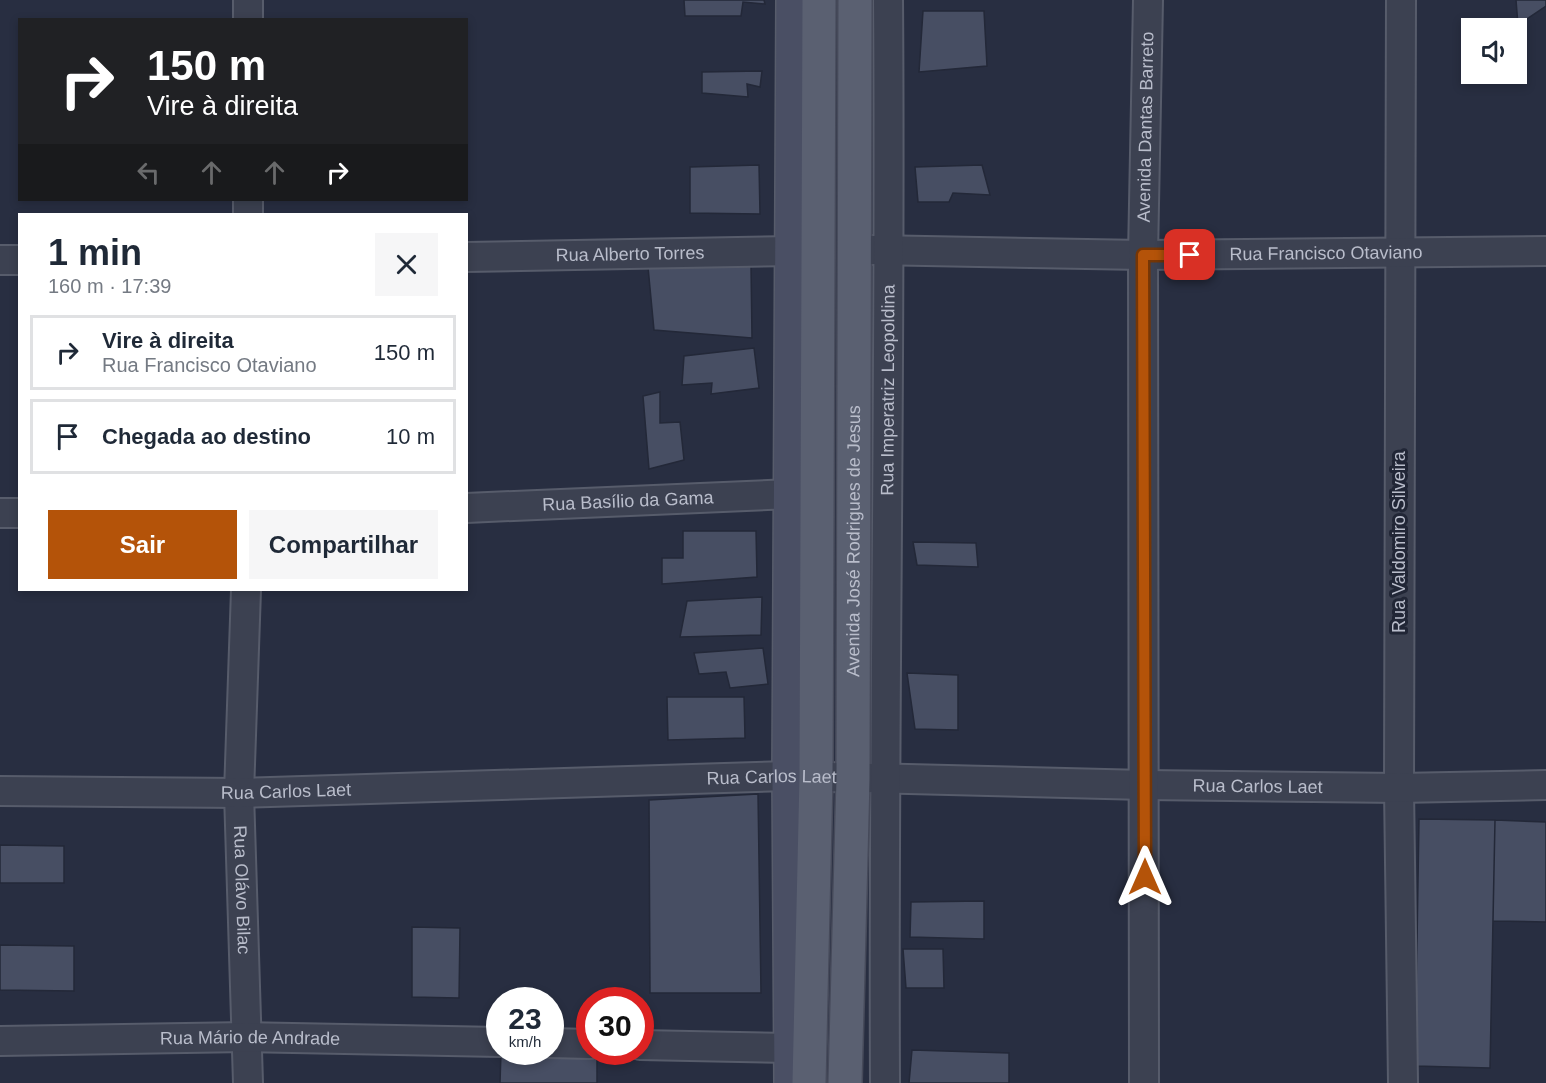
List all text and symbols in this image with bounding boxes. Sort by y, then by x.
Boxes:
map controls [1461,18,1527,84]
button: sound [1461,18,1527,84]
street label: Avenida Dantas Barreto [1134,31,1157,223]
icon: right [48,42,126,120]
text: 150 m [147,42,266,89]
text: Vire à direita [147,91,298,121]
icon: left [132,156,165,189]
icon: ahead [195,156,228,189]
icon: ahead [258,156,291,189]
icon: right [321,156,354,189]
pin [1164,229,1215,280]
text: 1 min [48,232,142,273]
button: close [375,233,438,296]
icon: arrive [1173,238,1206,271]
street label: Rua Francisco Otaviano [1229,242,1423,264]
street label: Rua Alberto Torres [555,243,705,265]
text: 160 m · 17:39 [48,275,171,297]
street label: Rua Imperatriz Leopoldina [877,283,898,496]
text: Vire à direita [102,328,234,353]
icon: right [51,336,84,369]
text: 150 m [374,340,435,365]
text: Rua Francisco Otaviano [102,354,317,376]
street label: Avenida José Rodrigues de Jesus [843,405,864,677]
icon: arrive [51,420,84,453]
text: Chegada ao destino [102,424,311,449]
text: 10 m [386,424,435,449]
street label: Rua Valdomiro Silveira [1389,450,1409,633]
street label: Rua Basílio da Gama [542,487,715,515]
button: Sair [48,510,237,579]
button: Compartilhar [249,510,438,579]
street label: Rua Carlos Laet [706,766,837,789]
street label: Rua Carlos Laet [1192,776,1323,797]
street label: Rua Carlos Laet [221,780,351,803]
street label: Rua Olávo Bilac [230,825,254,955]
position arrow [1113,845,1177,909]
speed limit sign: 30 [576,987,654,1065]
text: 23 [508,1002,542,1035]
street label: Rua Mário de Andrade [160,1027,340,1049]
text: km/h [509,1033,541,1050]

